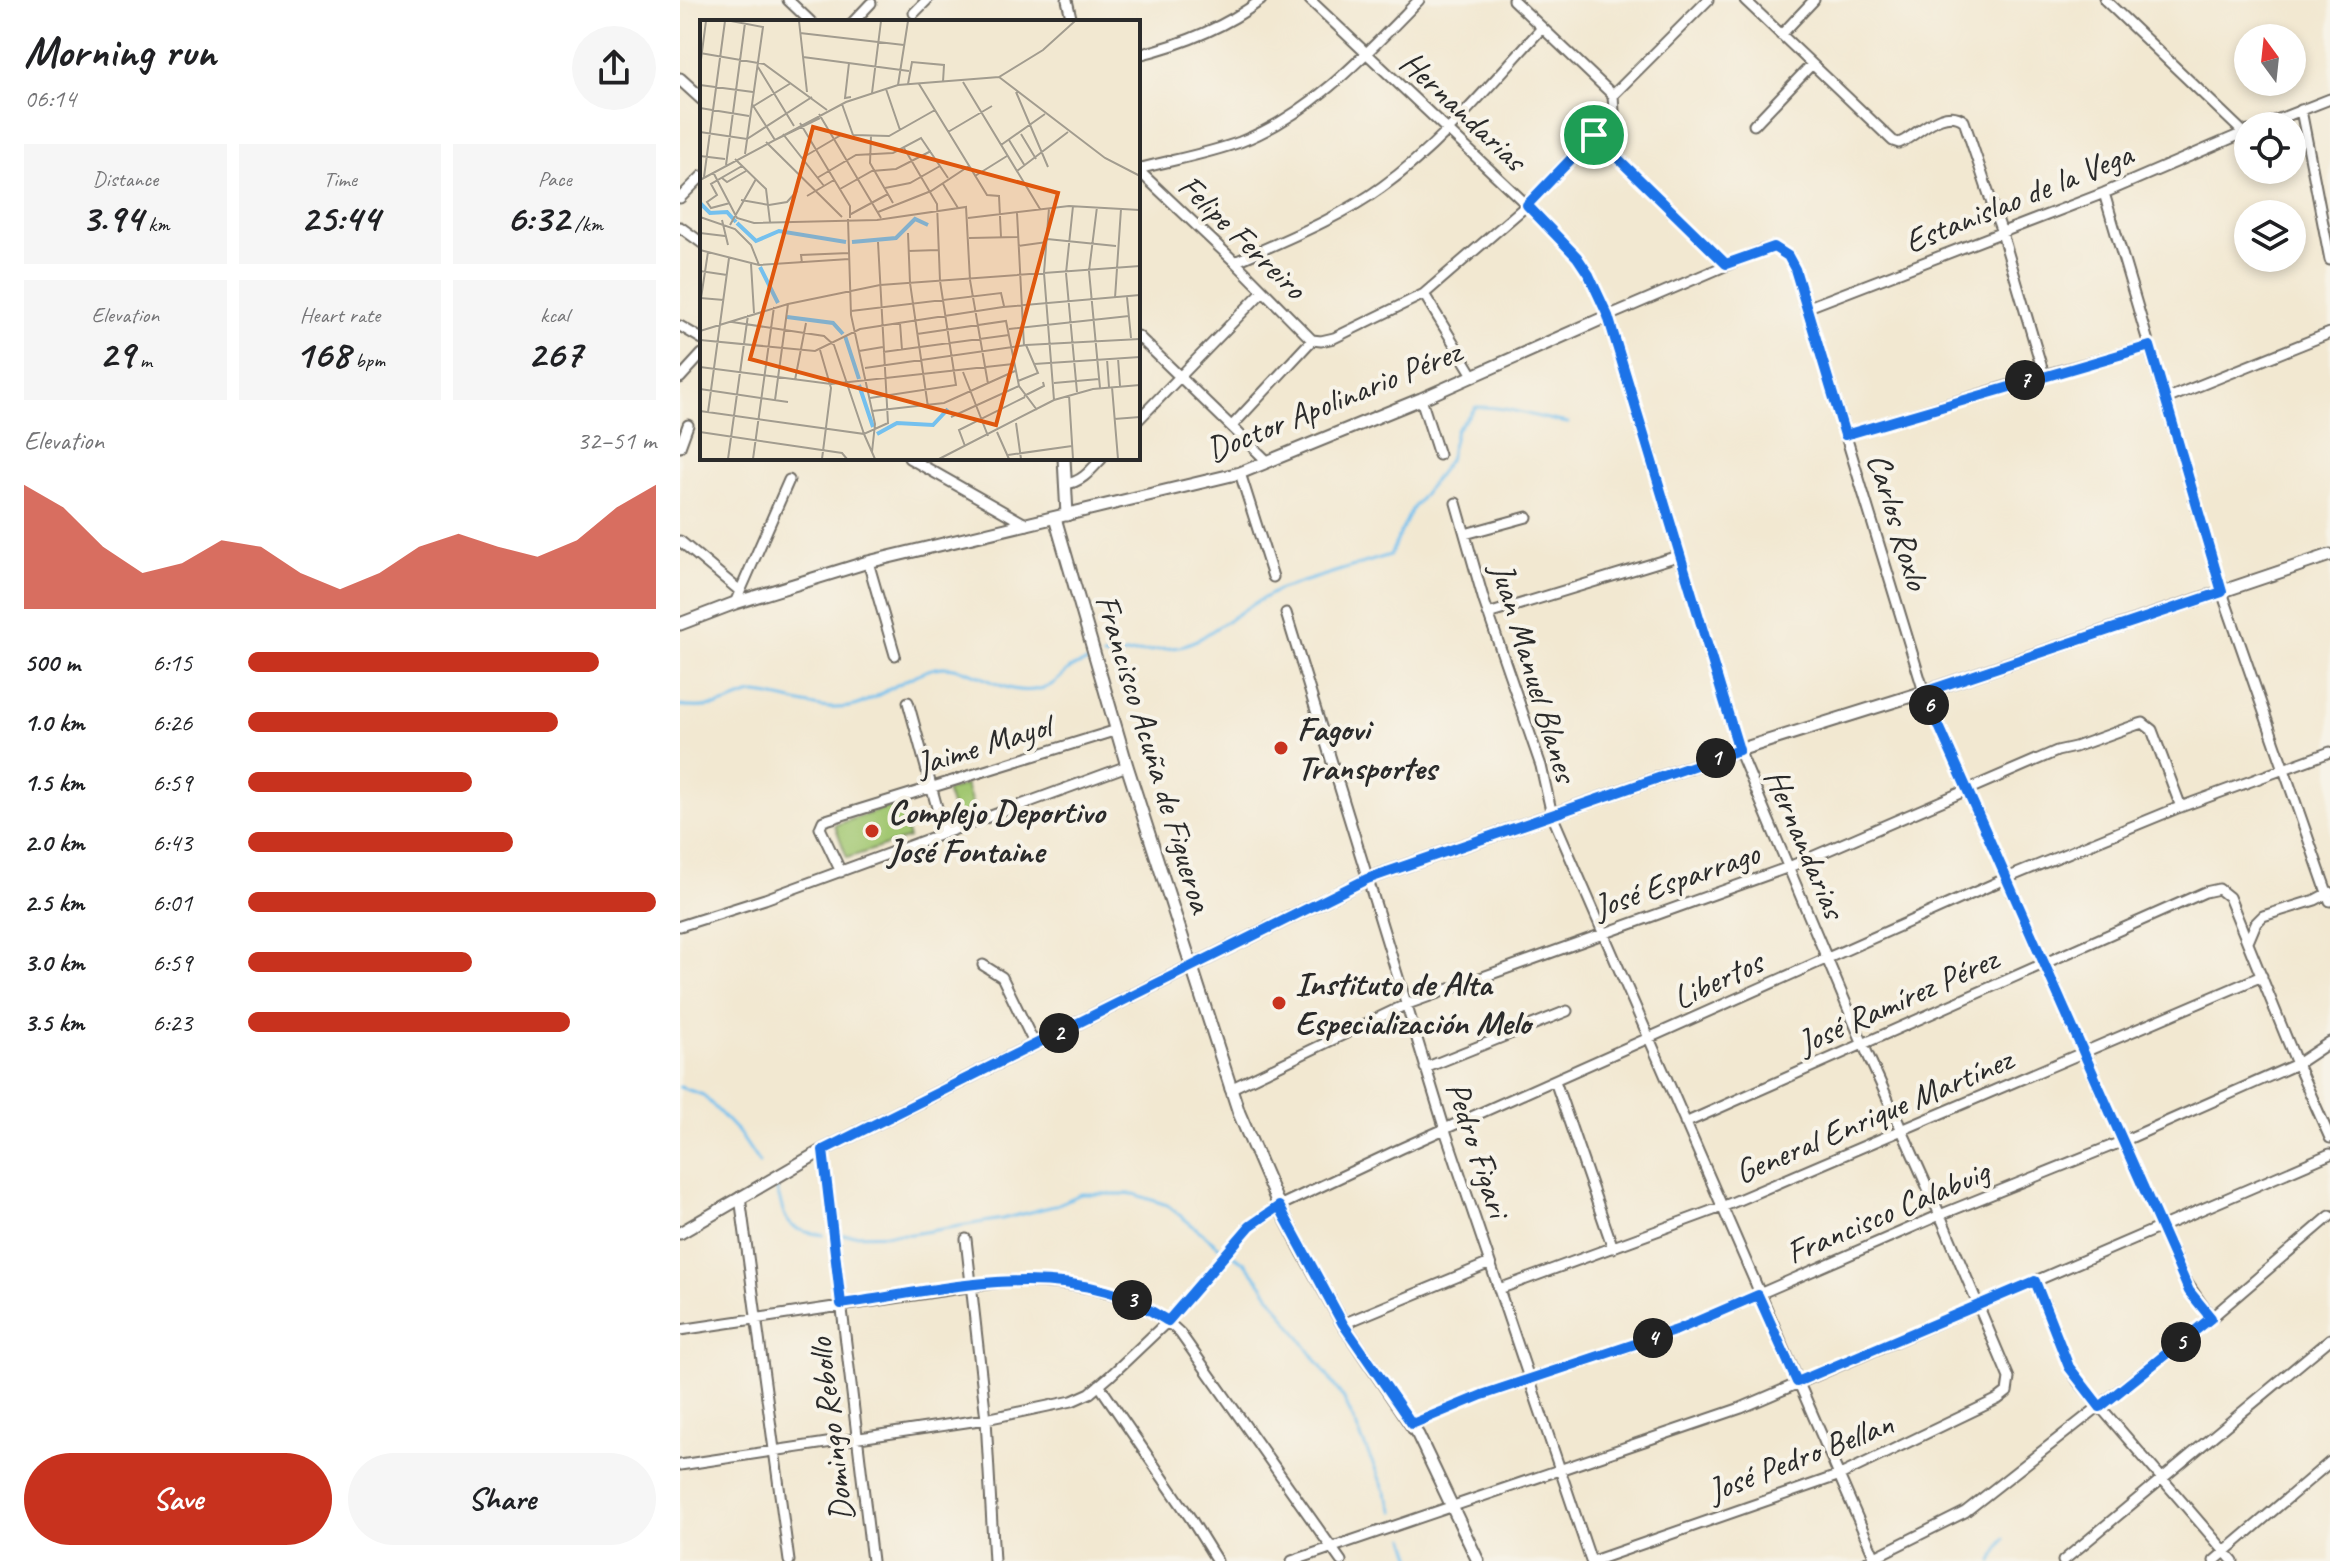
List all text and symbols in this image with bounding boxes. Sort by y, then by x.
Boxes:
inset map [700,20,1140,460]
text: Morning run [24,24,216,79]
north arrow [2234,24,2306,96]
map controls [2234,24,2306,272]
button: share [572,26,656,110]
street label: Hernandarias [1391,41,1539,182]
text: 06:14 [24,82,76,115]
pin [1560,101,1628,169]
button: locate [2234,112,2306,184]
icon: arrive [1572,113,1616,157]
street label: Estanislao de la Vega [1898,131,2141,263]
street label: Felipe Ferreiro [1169,164,1318,310]
text: Distance [93,165,158,193]
text: Time [323,165,357,193]
text: Pace [538,165,572,193]
text: 3.94 [81,193,143,243]
text: 25:44 [300,193,380,243]
text: 6:32 [506,193,569,243]
button: layers [2234,200,2306,272]
text: km [143,210,169,238]
text: /km [569,210,603,238]
text: Elevation [91,301,159,329]
text: Heart rate [300,301,380,329]
text: kcal [540,301,569,329]
text: 29 [99,329,134,379]
text: 168 [295,329,350,379]
text: 267 [527,329,582,379]
street label: Doctor Apolinario Pérez [1200,329,1470,471]
text: m [134,346,152,374]
text: bpm [350,346,385,374]
pin: 7 [2005,360,2045,400]
text: 7 [2020,366,2030,394]
text: Elevation [24,424,104,457]
text: 32–51 m [577,424,656,457]
street label: Carlos Roxlo [1857,448,1940,596]
street label: Juan Manuel Blanes [1480,556,1589,790]
street label: Francisco Acuña de Figueroa [1086,589,1224,919]
text: 500 m [24,646,80,679]
text: 6:15 [152,646,192,679]
pin: 6 [1909,685,1949,725]
text: 6 [1924,691,1934,719]
street label: Jaime Mayol [909,702,1062,786]
text: 1.0 km [24,706,84,739]
text: 6:26 [152,706,192,739]
place label: Fagovi Transportes [1297,707,1440,789]
pin: 1 [1696,738,1736,778]
marker: Fagovi Transportes [1272,739,1290,757]
text: 1 [1711,744,1721,772]
street label: Hernandarias [1755,762,1857,927]
text: 1.5 km [24,766,84,799]
text: 6:59 [152,766,192,799]
place label: Complejo Deportivo José Fontaine [886,790,1107,872]
marker: Complejo Deportivo José Fontaine [863,822,881,840]
text: 2.0 km [24,826,84,859]
text: 6:43 [152,826,192,859]
street label: José Esparrago [1586,830,1767,929]
text: 2.5 km [24,886,84,919]
text: 6:01 [152,886,192,919]
street label: José Ramírez Pérez [1789,936,2007,1064]
street label: Libertos [1665,939,1772,1019]
text: 3.0 km [24,946,84,979]
text: 6:59 [152,946,192,979]
place label: Instituto de Alta Especialización Melo [1295,962,1534,1044]
marker: Instituto de Alta Especialización Melo [1270,994,1288,1012]
text: 3.5 km [24,1006,84,1039]
text: 6:23 [152,1006,192,1039]
pin: 2 [1039,1013,1079,1053]
text: 2 [1054,1019,1064,1047]
street label: General Enrique Martínez [1728,1036,2021,1193]
street label: Pedro Figari [1436,1076,1522,1226]
street label: Francisco Calabuig [1779,1148,1998,1273]
pin: 3 [1112,1280,1152,1320]
text: 3 [1127,1286,1137,1314]
pin: 4 [1633,1318,1673,1358]
pin: 5 [2161,1322,2201,1362]
text: 4 [1648,1324,1658,1352]
text: 5 [2176,1328,2186,1356]
street label: Domingo Rebollo [798,1334,863,1524]
street label: José Pedro Bellan [1700,1401,1900,1512]
button: Save [24,1453,332,1545]
button: Share [348,1453,656,1545]

